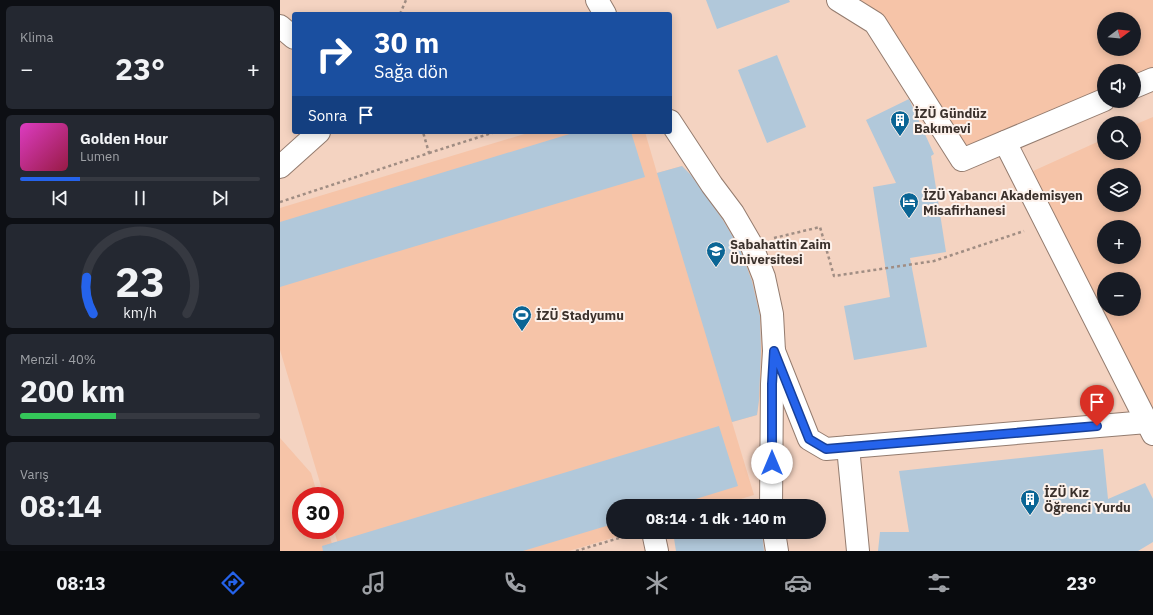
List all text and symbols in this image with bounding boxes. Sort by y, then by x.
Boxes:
north arrow [1097,12,1141,56]
map controls [1097,12,1141,316]
text: 30 m [374,24,439,61]
icon: right [308,28,360,80]
text: Klima [20,29,53,46]
text: 23° [115,49,165,88]
text: − [20,54,33,83]
text: + [247,54,260,83]
text: Sağa dön [374,60,448,83]
button: sound [1097,64,1141,108]
icon: arrive [355,104,377,126]
place label: İZÜ Gündüz Bakımevi [914,105,987,137]
text: Sonra [308,106,347,125]
building icon: İZÜ Gündüz Bakımevi [889,109,911,137]
button: search [1097,116,1141,160]
text: Golden Hour [80,129,168,148]
text: Lumen [80,148,120,165]
button: layers [1097,168,1141,212]
icon: previous [49,187,71,209]
icon: pause [129,187,151,209]
icon: next [209,187,231,209]
place label: İZÜ Yabancı Akademisyen Misafirhanesi [923,187,1083,219]
hotel icon: İZÜ Yabancı Akademisyen Misafirhanesi [898,191,920,219]
button: + [1097,220,1141,264]
place label: Sabahattin Zaim Üniversitesi [730,236,831,268]
school or university icon: Sabahattin Zaim Üniversitesi [705,240,727,268]
text: 23 [115,253,165,307]
button: − [1097,272,1141,316]
text: km/h [123,302,157,321]
sports icon: İZÜ Stadyumu [511,304,533,332]
place label: İZÜ Stadyumu [536,307,624,324]
text: Menzil · 40% [20,351,96,368]
text: 200 km [20,371,125,410]
pin [1080,385,1114,426]
icon: arrive [1086,391,1108,413]
position arrow [751,442,793,484]
text: Varış [20,466,49,483]
place label: İZÜ Kız Öğrenci Yurdu [1044,484,1131,516]
text: 08:14 [20,486,102,525]
speed limit sign: 30 [292,487,344,539]
building icon: İZÜ Kız Öğrenci Yurdu [1019,488,1041,516]
text: 08:14 · 1 dk · 140 m [646,509,786,528]
icon: directions [219,569,247,597]
icon: music [360,569,388,597]
icon: phone [501,569,529,597]
icon: climate [643,569,671,597]
icon: car [784,569,812,597]
icon: filters [925,569,953,597]
text: 08:13 [57,572,106,595]
text: 23° [1066,572,1096,595]

